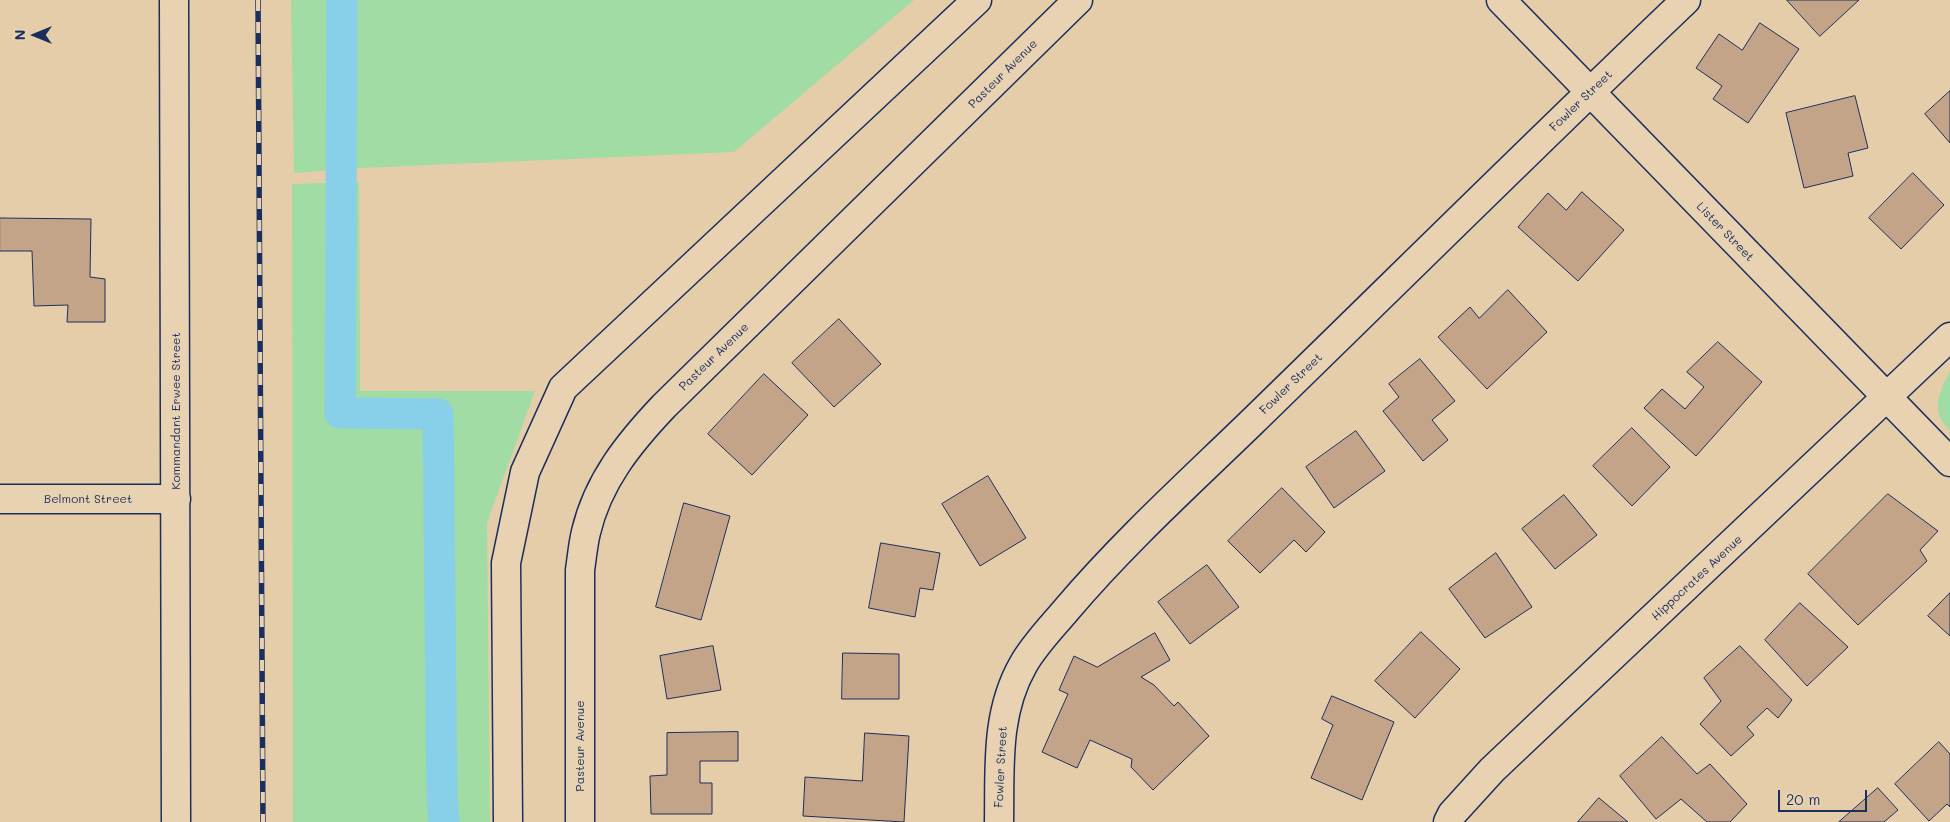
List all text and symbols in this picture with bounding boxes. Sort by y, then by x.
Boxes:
north arrow [10,10,60,60]
text: N [10,30,29,40]
street label: Pasteur Avenue [966,37,1040,111]
street label: Fowler Street [1547,67,1615,135]
street label: Lister Street [1693,199,1757,265]
street label: Pasteur Avenue [676,320,752,394]
street label: Kommandant Erwee Street [169,332,183,490]
street label: Fowler Street [1257,350,1325,418]
street label: Belmont Street [44,492,132,506]
street label: Hippocrates Avenue [1649,532,1745,624]
street label: Pasteur Avenue [573,700,587,792]
street label: Fowler Street [992,726,1010,808]
scale bar [1780,780,1869,812]
text: 20 m [1786,789,1820,809]

